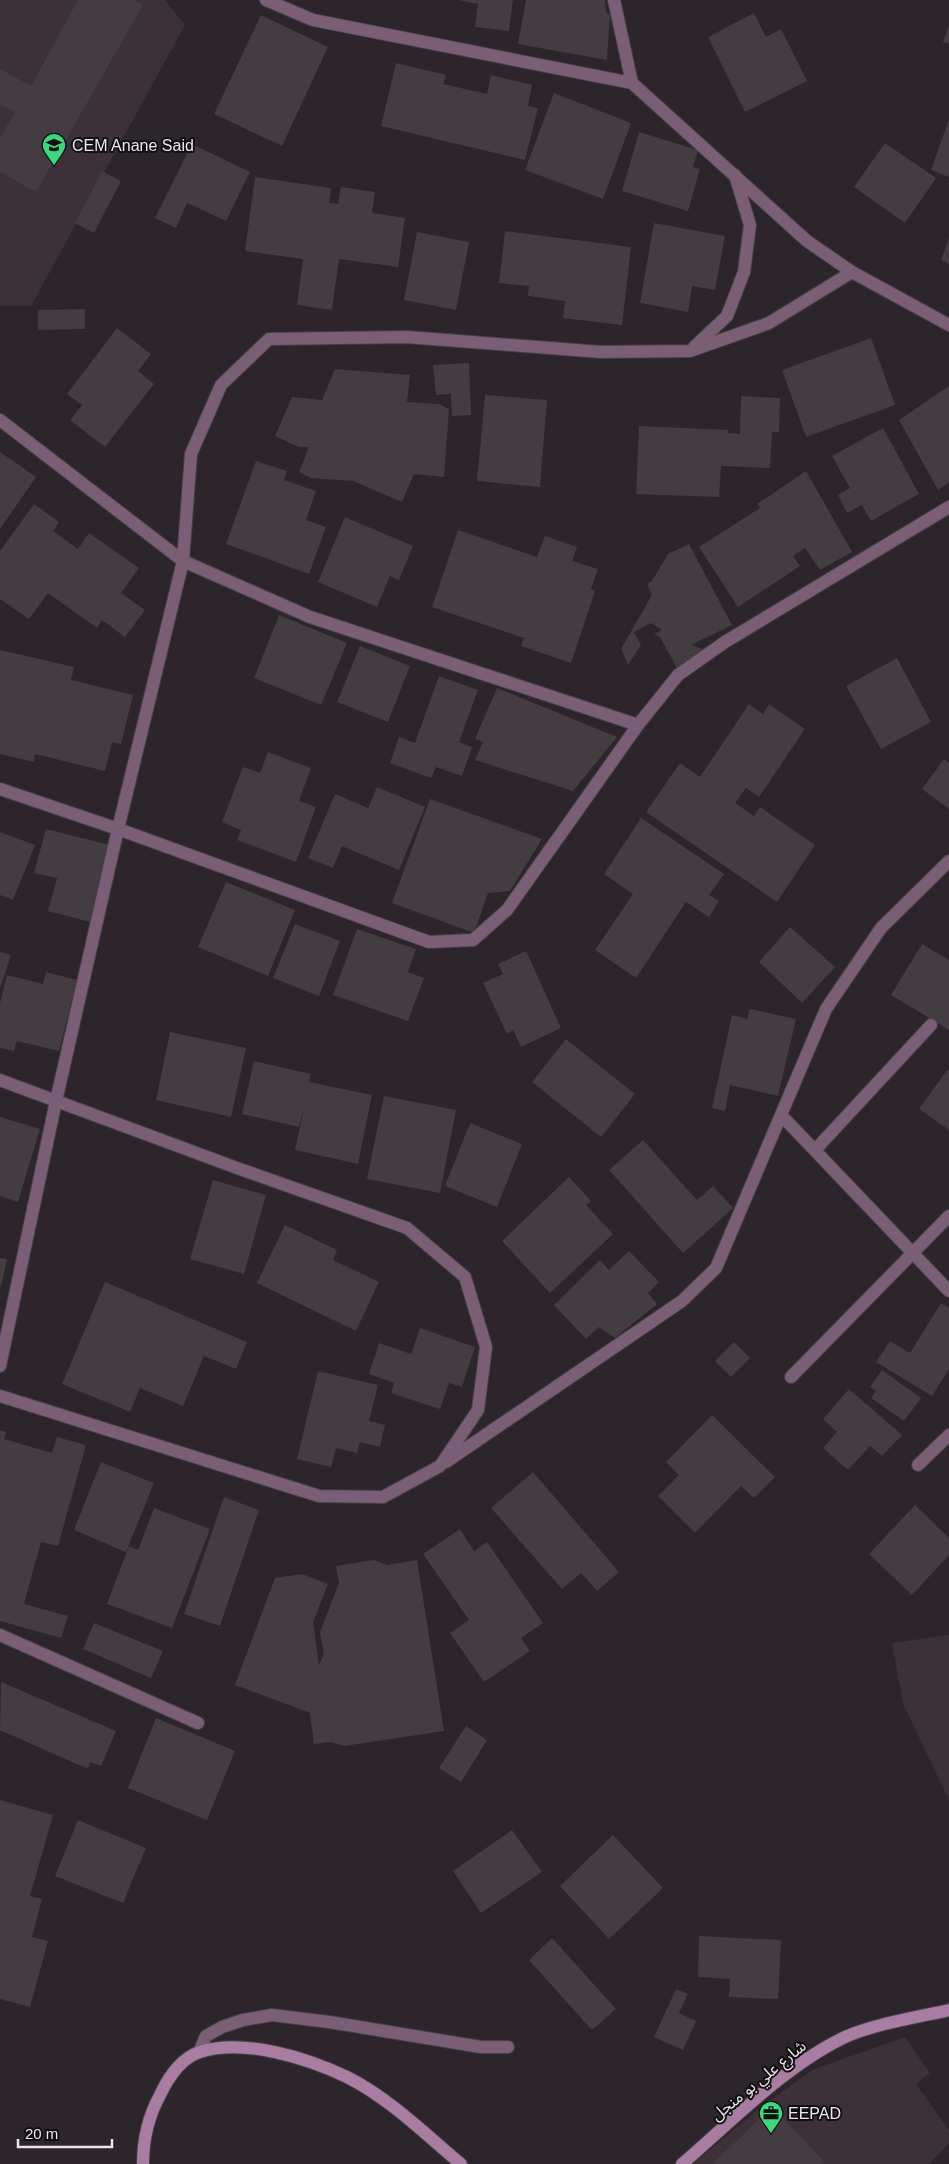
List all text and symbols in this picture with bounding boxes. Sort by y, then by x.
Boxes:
school or university icon: CEM Anane Said [41,132,67,166]
place label: CEM Anane Said [72,137,194,154]
street label: شارع علي بو منجل [708,2037,812,2127]
office icon: EEPAD [758,2100,784,2134]
place label: EEPAD [788,2105,841,2122]
scale bar [18,2116,111,2148]
text: 20 m [25,2125,58,2142]

